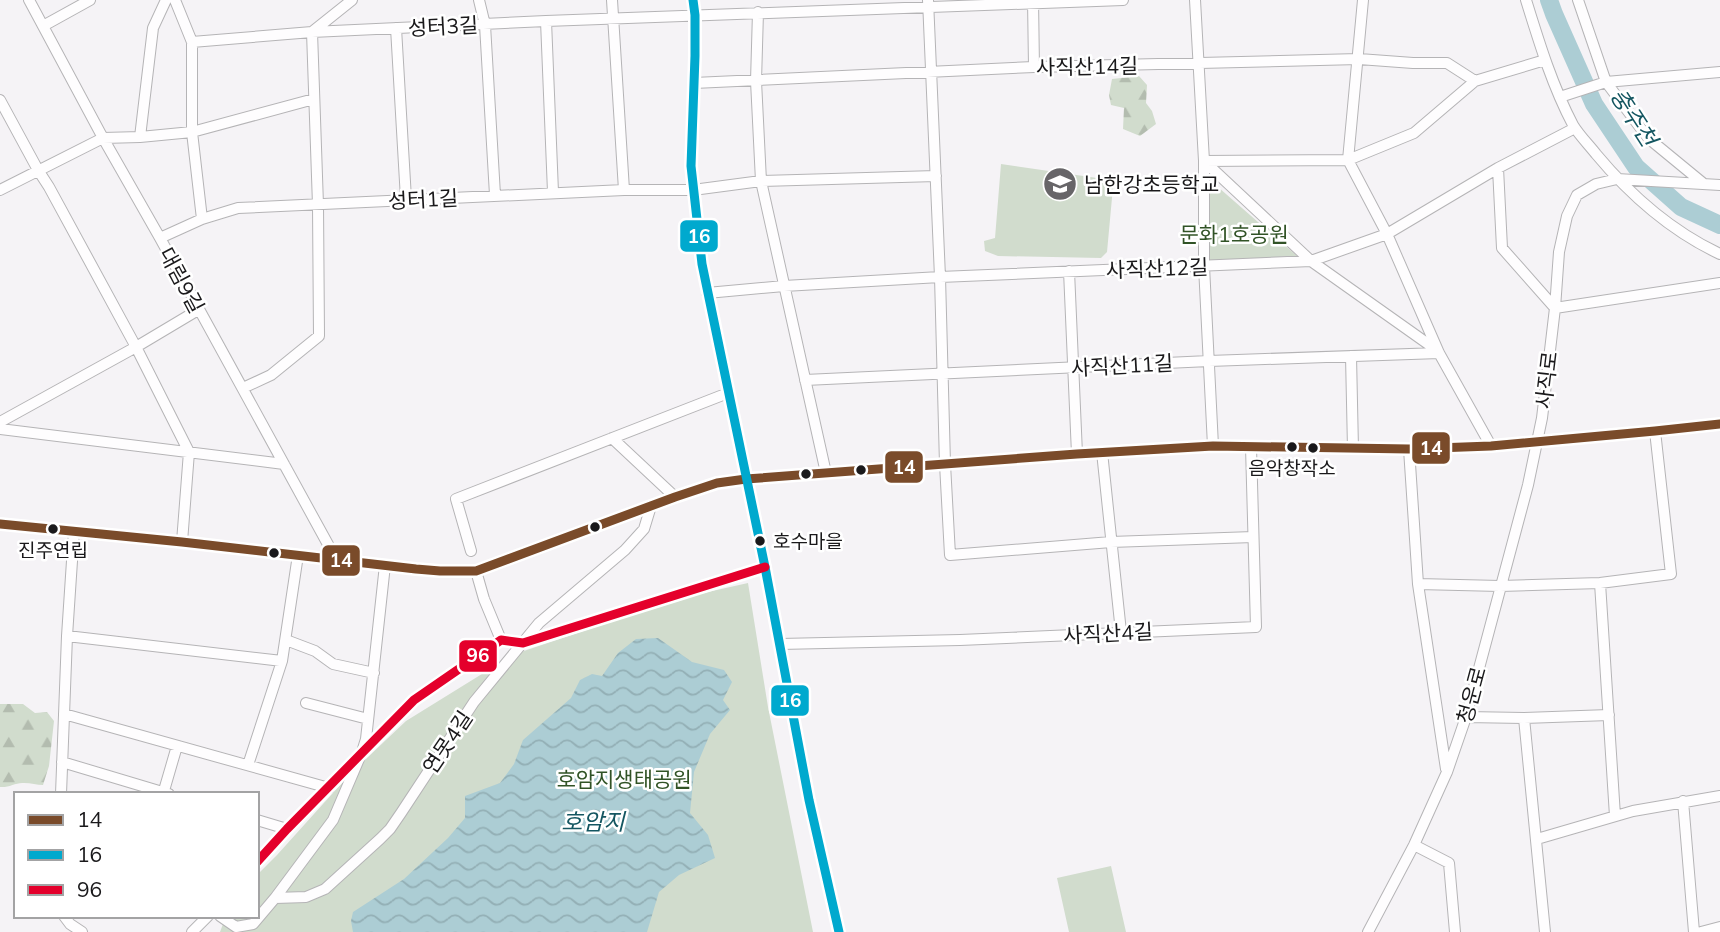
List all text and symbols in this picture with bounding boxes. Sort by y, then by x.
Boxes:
street label: 성터3길 [407,11,479,41]
street label: 사직산14길 [1036,52,1138,80]
water label: 충주천 [1605,82,1665,154]
school or university icon: 남한강초등학교 [1041,165,1079,203]
place label: 남한강초등학교 [1084,171,1219,197]
street label: 성터1길 [387,184,459,214]
line badge: 16 [679,219,719,253]
park label: 문화1호공원 [1179,221,1289,247]
text: 16 [688,224,710,248]
street label: 대림9길 [154,243,210,317]
street label: 사직산12길 [1105,253,1209,283]
street label: 사직산11길 [1070,349,1174,381]
street label: 사직로 [1530,350,1562,410]
line badge: 14 [1411,431,1451,465]
text: 14 [1420,436,1443,460]
marker: 음악창작소 [1285,440,1299,454]
unlabelled marker [1306,441,1320,455]
line badge: 14 [884,450,924,484]
text: 14 [893,455,916,479]
place label: 음악창작소 [1248,456,1336,480]
unlabelled marker [854,463,868,477]
unlabelled marker [799,467,813,481]
unlabelled marker [588,520,602,534]
marker: 진주연립 [46,522,60,536]
place label: 호수마을 [773,529,843,553]
marker: 호수마을 [753,534,767,548]
place label: 진주연립 [18,538,88,562]
line badge: 14 [321,544,361,577]
unlabelled marker [267,546,281,560]
text: 14 [330,548,353,572]
street label: 사직산4길 [1062,618,1154,648]
line badge: 96 [458,639,498,673]
text: 96 [467,643,489,667]
street label: 청운로 [1451,664,1491,726]
line badge: 16 [770,684,810,717]
text: 16 [779,688,801,712]
street label: 연못4길 [416,705,478,779]
park label: 호암지생태공원 [556,766,692,792]
legend [14,792,259,918]
text: 14 [77,806,103,832]
water label: 호암지 [561,807,627,836]
text: 16 [77,841,102,867]
text: 96 [77,876,102,902]

